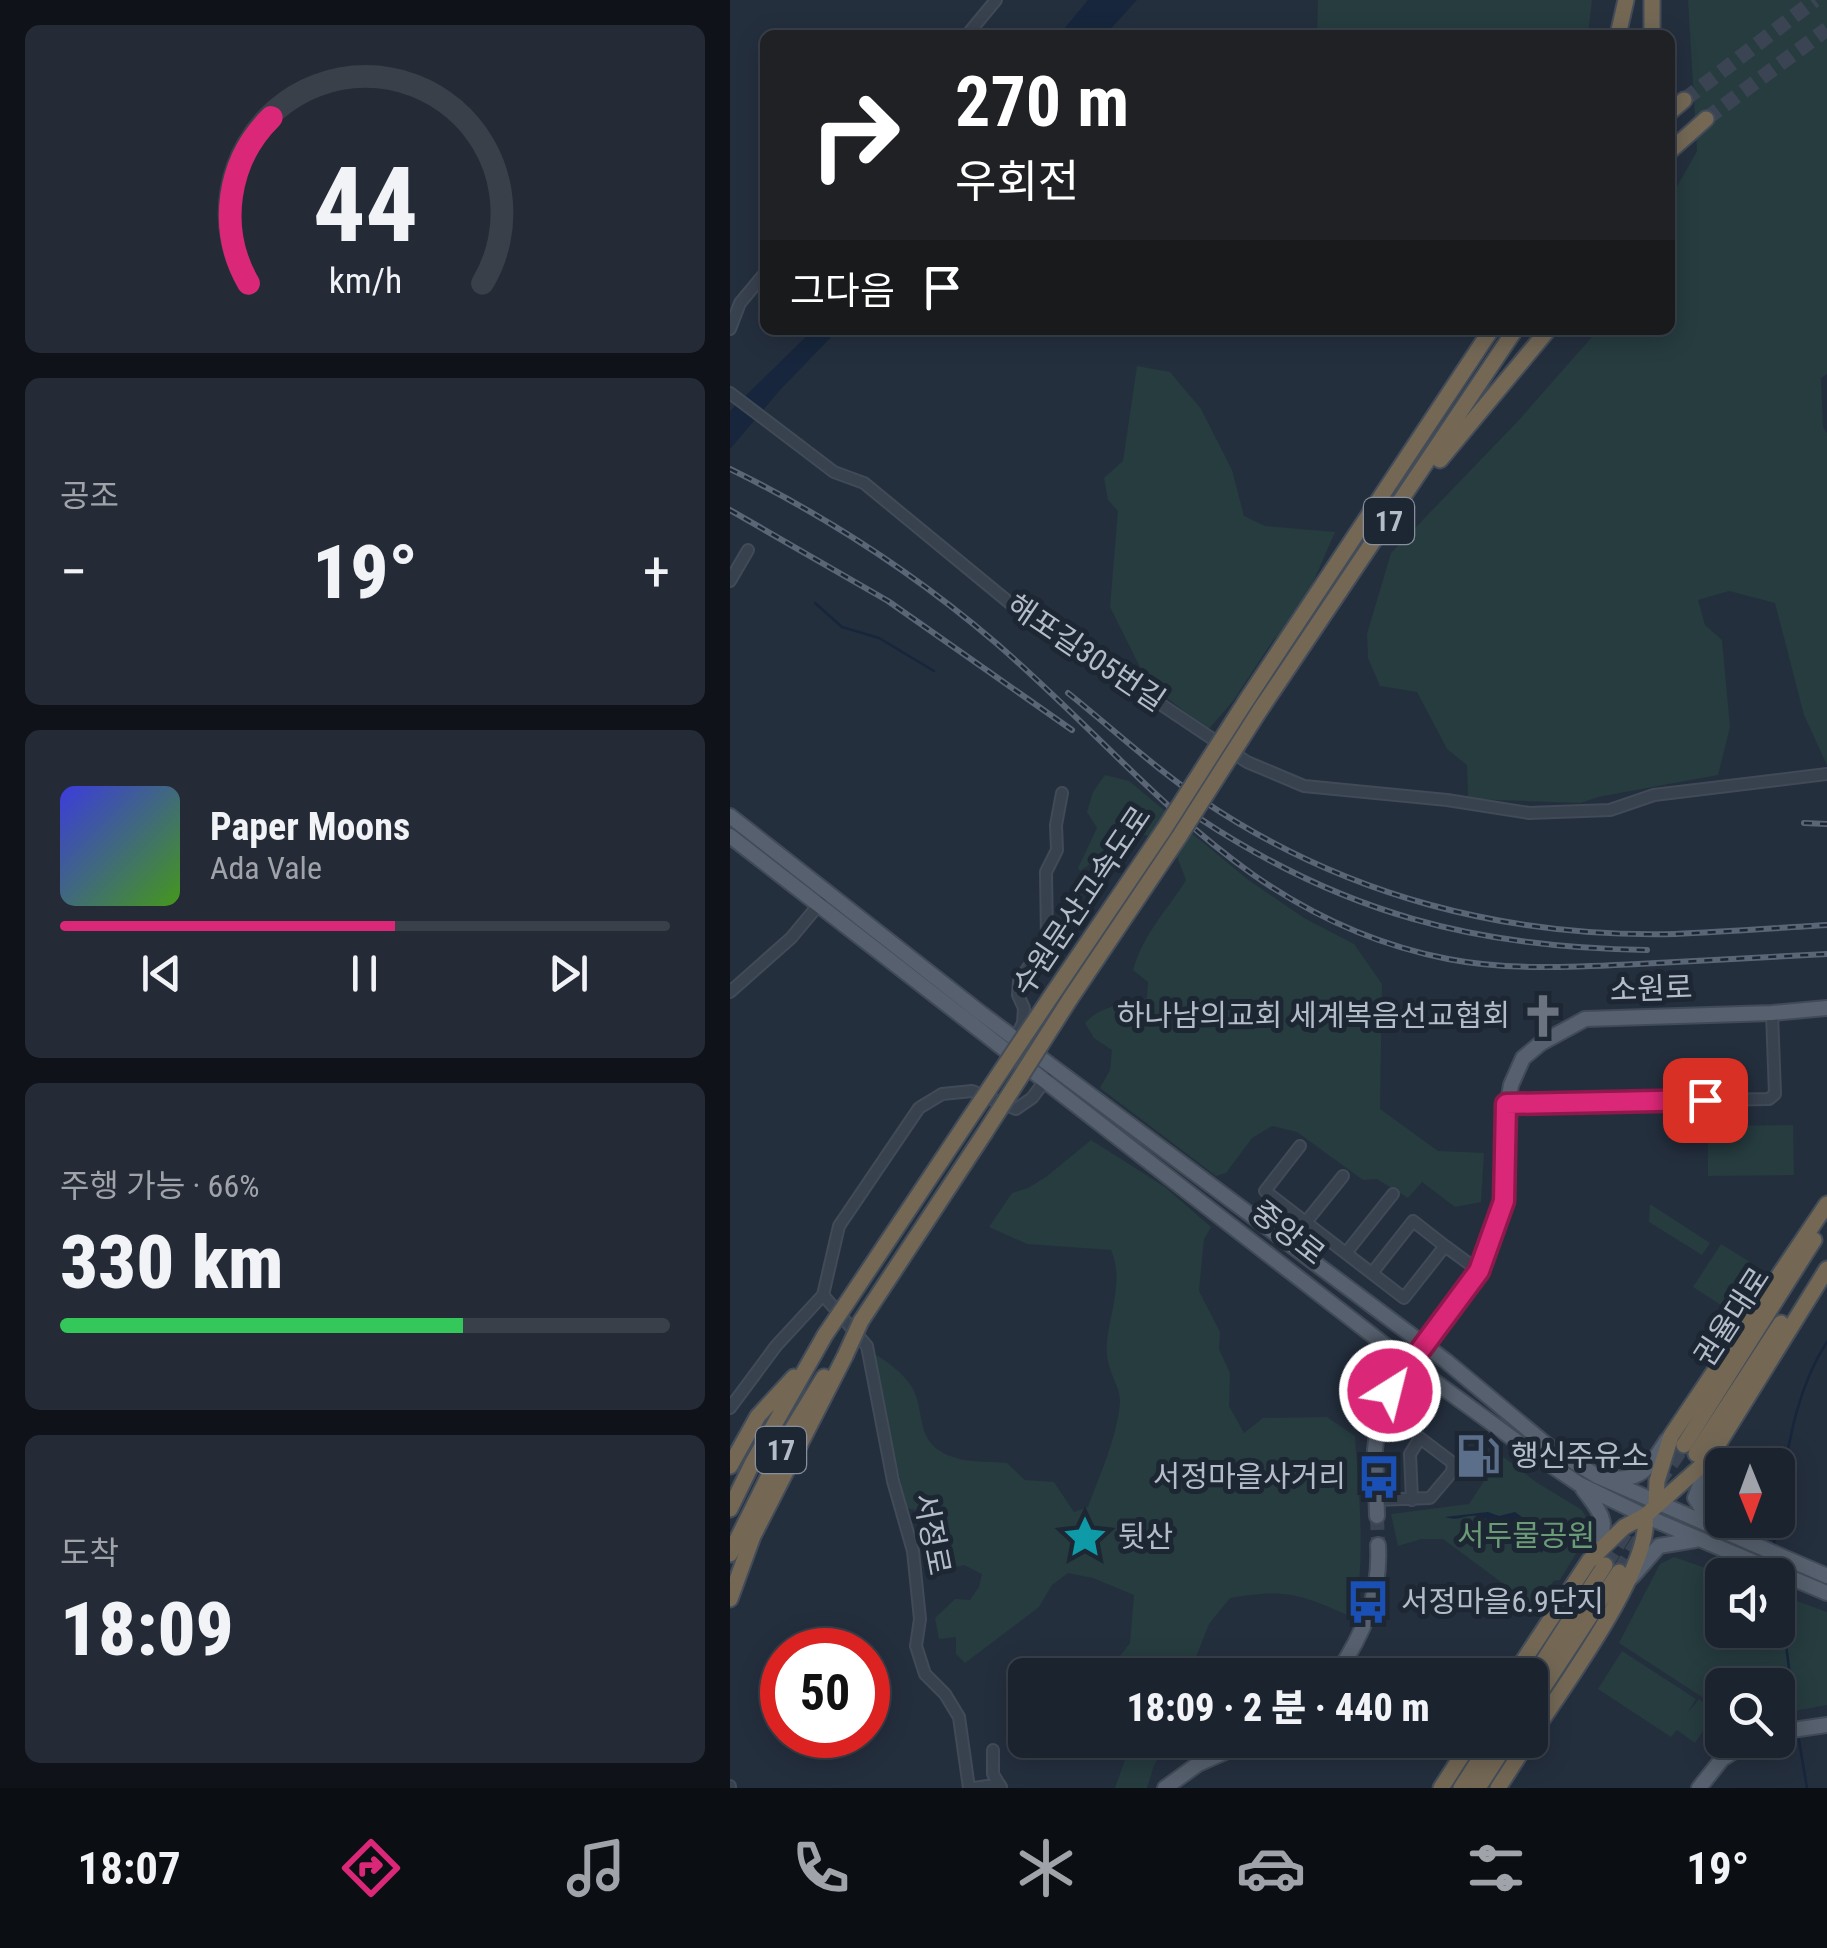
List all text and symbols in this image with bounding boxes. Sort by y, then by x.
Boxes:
text: 270 m [955,61,1129,143]
icon: right [790,70,920,200]
text: 44 [312,145,418,266]
text: 우회전 [955,155,1079,208]
text: km/h [328,260,402,302]
icon: arrive [915,260,970,315]
text: 그다음 [790,269,895,313]
text: 공조 [60,477,119,515]
road number: 17 [1364,498,1414,544]
text: 19° [312,528,418,616]
text: − [60,540,88,604]
text: + [643,540,670,604]
street label: 해포길305번길 [1001,587,1172,718]
street label: 수원문산고속도로 [1005,799,1158,1002]
text: Paper Moons [210,805,410,849]
text: Ada Vale [210,849,322,887]
icon: previous [134,946,189,1001]
icon: pause [337,946,392,1001]
icon: next [541,946,596,1001]
street label: 소원로 [1609,970,1693,1007]
church icon: 하나남의교회 세계복음선교협회 [1519,992,1567,1040]
place label: 하나남의교회 세계복음선교협회 [1117,998,1510,1033]
pin [1663,1058,1748,1143]
icon: arrive [1678,1073,1733,1128]
text: 주행 가능 · 66% [60,1167,259,1205]
street label: 중앙로 [1245,1193,1332,1272]
text: 330 km [60,1218,283,1306]
street label: 권율대로 [1687,1261,1776,1373]
position arrow [1338,1339,1442,1443]
road number: 17 [756,1427,806,1473]
fuel station icon: 행신주유소 [1454,1432,1502,1480]
place label: 행신주유소 [1511,1438,1649,1473]
north arrow [1705,1448,1795,1538]
map controls [1705,1448,1795,1758]
bus stop icon: 서정마을사거리 [1355,1453,1403,1501]
place label: 서정마을사거리 [1153,1459,1346,1494]
street label: 서정로 [907,1490,958,1578]
place icon: 뒷산 [1061,1513,1109,1561]
park label: 서두물공원 [1457,1518,1595,1553]
place label: 뒷산 [1118,1519,1173,1554]
text: 도착 [60,1534,119,1572]
button: sound [1705,1558,1795,1648]
bus stop icon: 서정마을6.9단지 [1344,1578,1392,1626]
place label: 서정마을6.9단지 [1401,1584,1604,1619]
text: 18:09 [60,1585,234,1673]
speed limit sign: 50 [760,1628,890,1758]
button: search [1705,1668,1795,1758]
text: 18:09 · 2 분 · 440 m [1126,1686,1430,1730]
icon: directions [336,1833,406,1903]
icon: music [561,1833,631,1903]
icon: phone [786,1833,856,1903]
icon: climate [1011,1833,1081,1903]
icon: car [1236,1833,1306,1903]
icon: filters [1461,1833,1531,1903]
text: 18:07 [78,1842,181,1895]
text: 19° [1686,1842,1749,1895]

